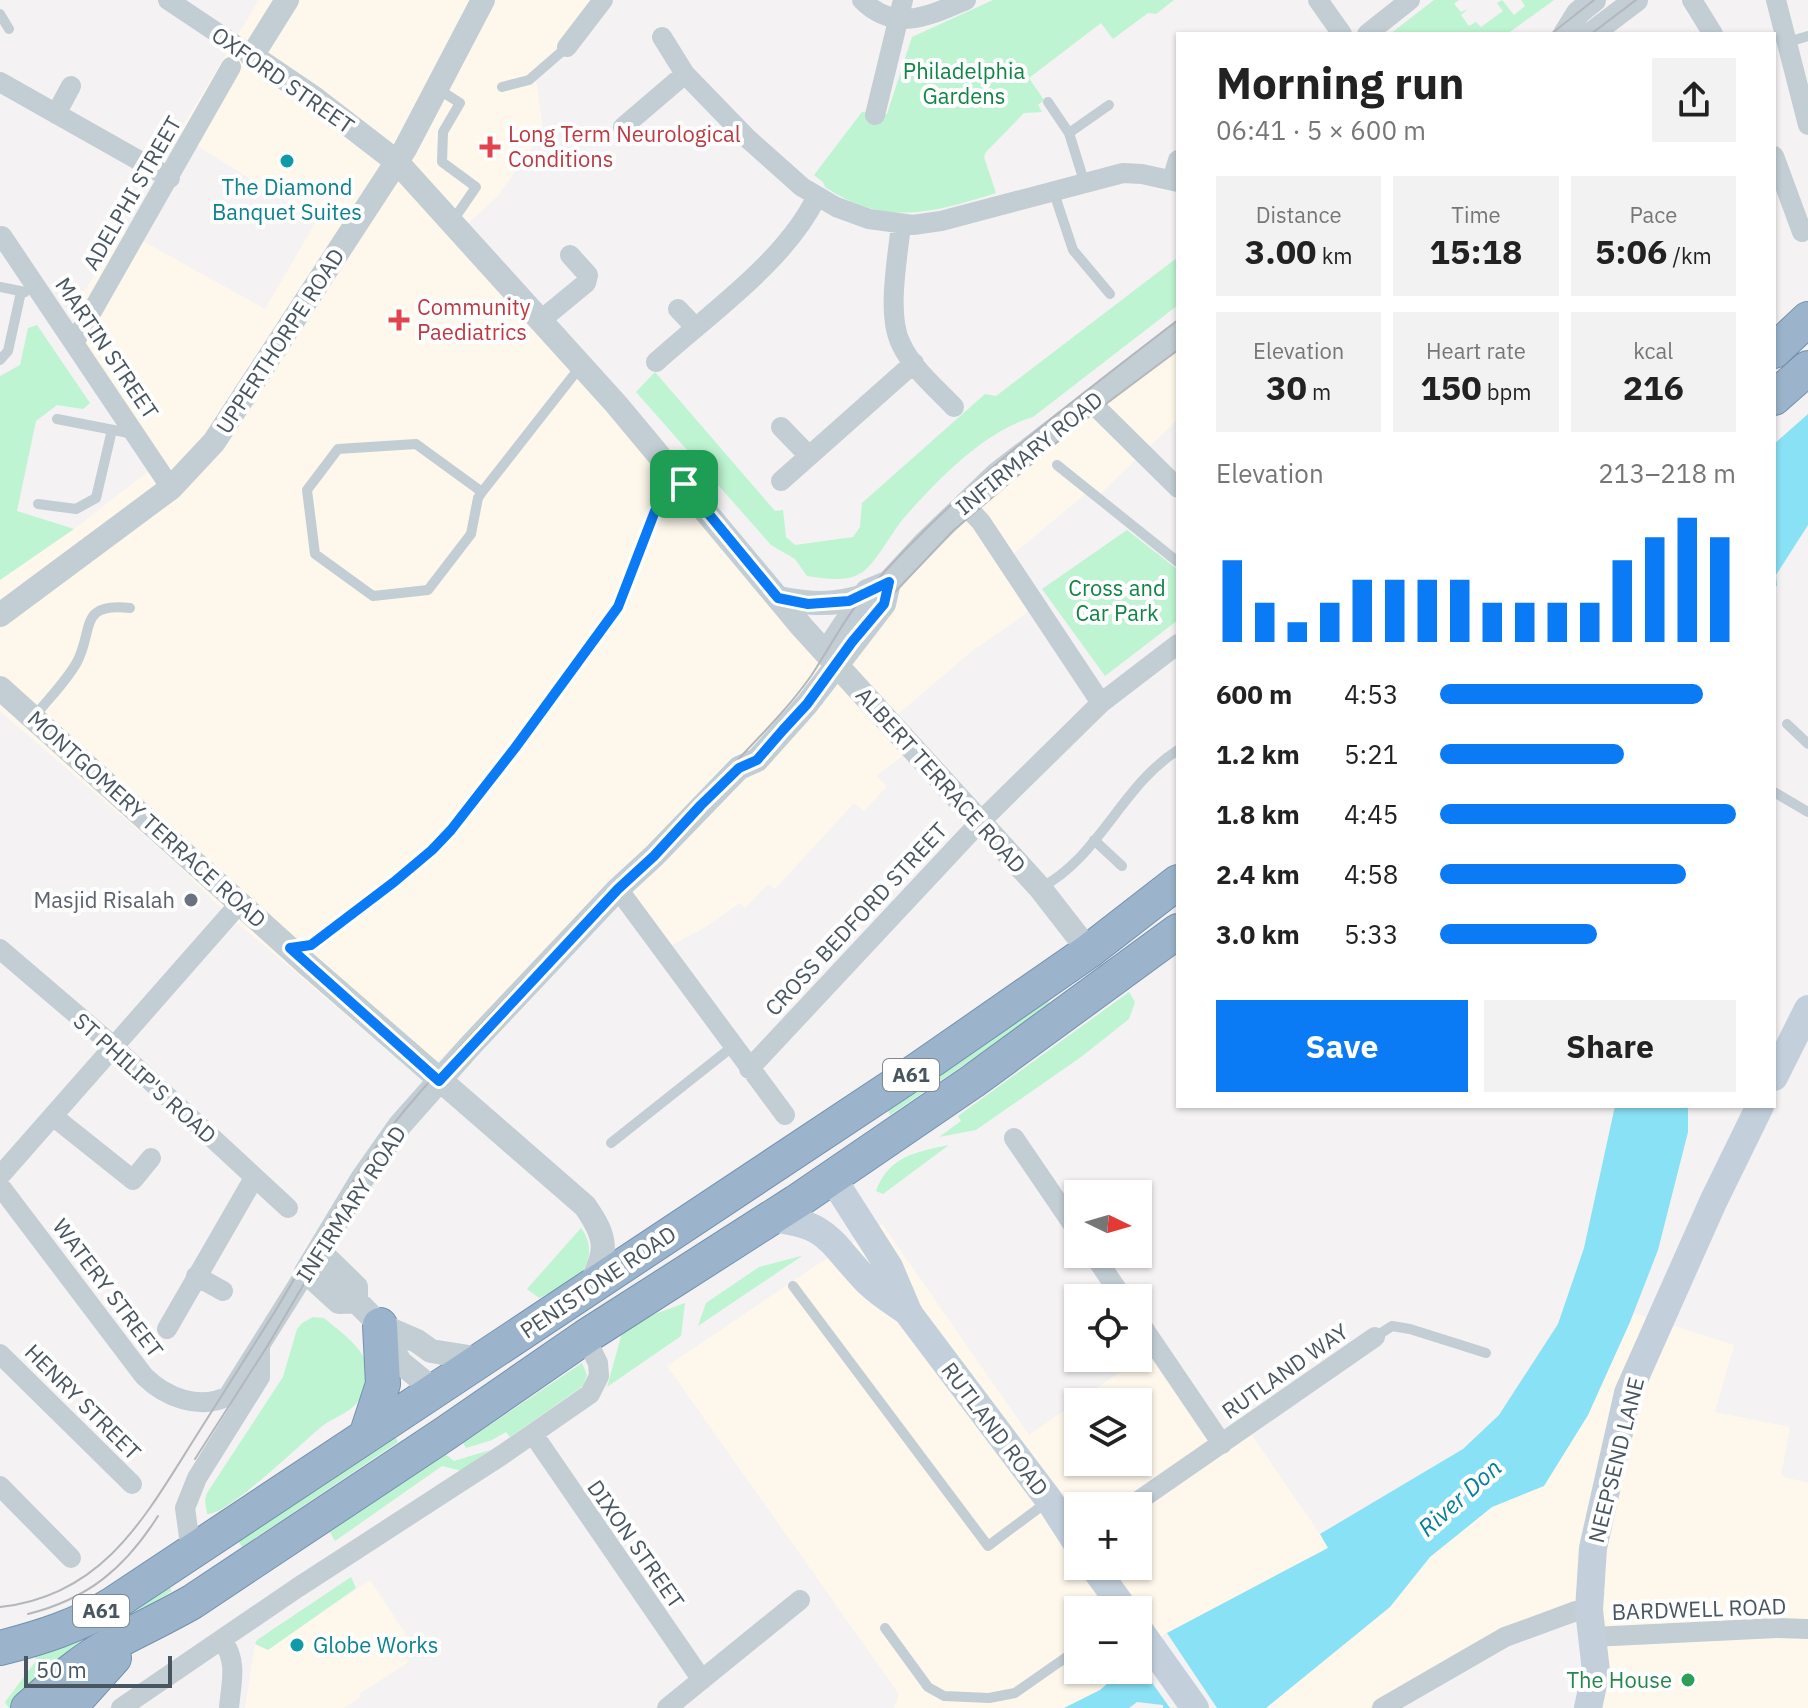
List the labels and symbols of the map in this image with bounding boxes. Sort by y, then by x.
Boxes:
street label: OXFORD STREET [206,20,361,140]
park label: Philadelphia Gardens [903,56,1025,110]
street label: ADELPHI STREET [76,110,188,275]
place label: Long Term Neurological Conditions [508,119,741,173]
marker: Long Term Neurological Conditions [479,136,501,158]
marker: The Diamond Banquet Suites [278,152,296,170]
place label: The Diamond Banquet Suites [212,172,362,226]
street label: UPPERTHORPE ROAD [209,243,350,439]
street label: MARTIN STREET [49,271,166,425]
place label: Community Paediatrics [417,292,531,346]
marker: Community Paediatrics [388,309,410,331]
street label: INFIRMARY ROAD [949,384,1108,521]
pin [650,450,718,518]
park label: Cross and Car Park [1068,573,1166,627]
street label: ALBERT TERRACE ROAD [850,681,1033,879]
street label: MONTGOMERY TERRACE ROAD [22,704,273,934]
street label: CROSS BEDFORD STREET [758,815,953,1022]
place label: Masjid Risalah [33,885,175,914]
marker: Masjid Risalah [182,891,200,909]
street label: ST PHILIP'S ROAD [68,1006,223,1149]
road number: A61 [883,1059,939,1091]
street label: INFIRMARY ROAD [289,1120,412,1288]
north arrow [1064,1180,1152,1268]
street label: WATERY STREET [47,1212,170,1363]
street label: PENISTONE ROAD [514,1219,681,1345]
street label: RUTLAND WAY [1216,1316,1354,1425]
street label: HENRY STREET [19,1337,148,1466]
street label: RUTLAND ROAD [936,1356,1055,1501]
street label: NEEPSEND LANE [1581,1374,1650,1546]
water label: River Don [1411,1451,1508,1543]
street label: DIXON STREET [581,1474,692,1614]
street label: BARDWELL ROAD [1611,1591,1787,1626]
road number: A61 [73,1595,129,1627]
place label: Globe Works [313,1630,438,1659]
marker: Globe Works [288,1636,306,1654]
scale bar [24,1652,172,1688]
place label: The House [1566,1665,1672,1694]
marker: The House [1679,1671,1697,1689]

